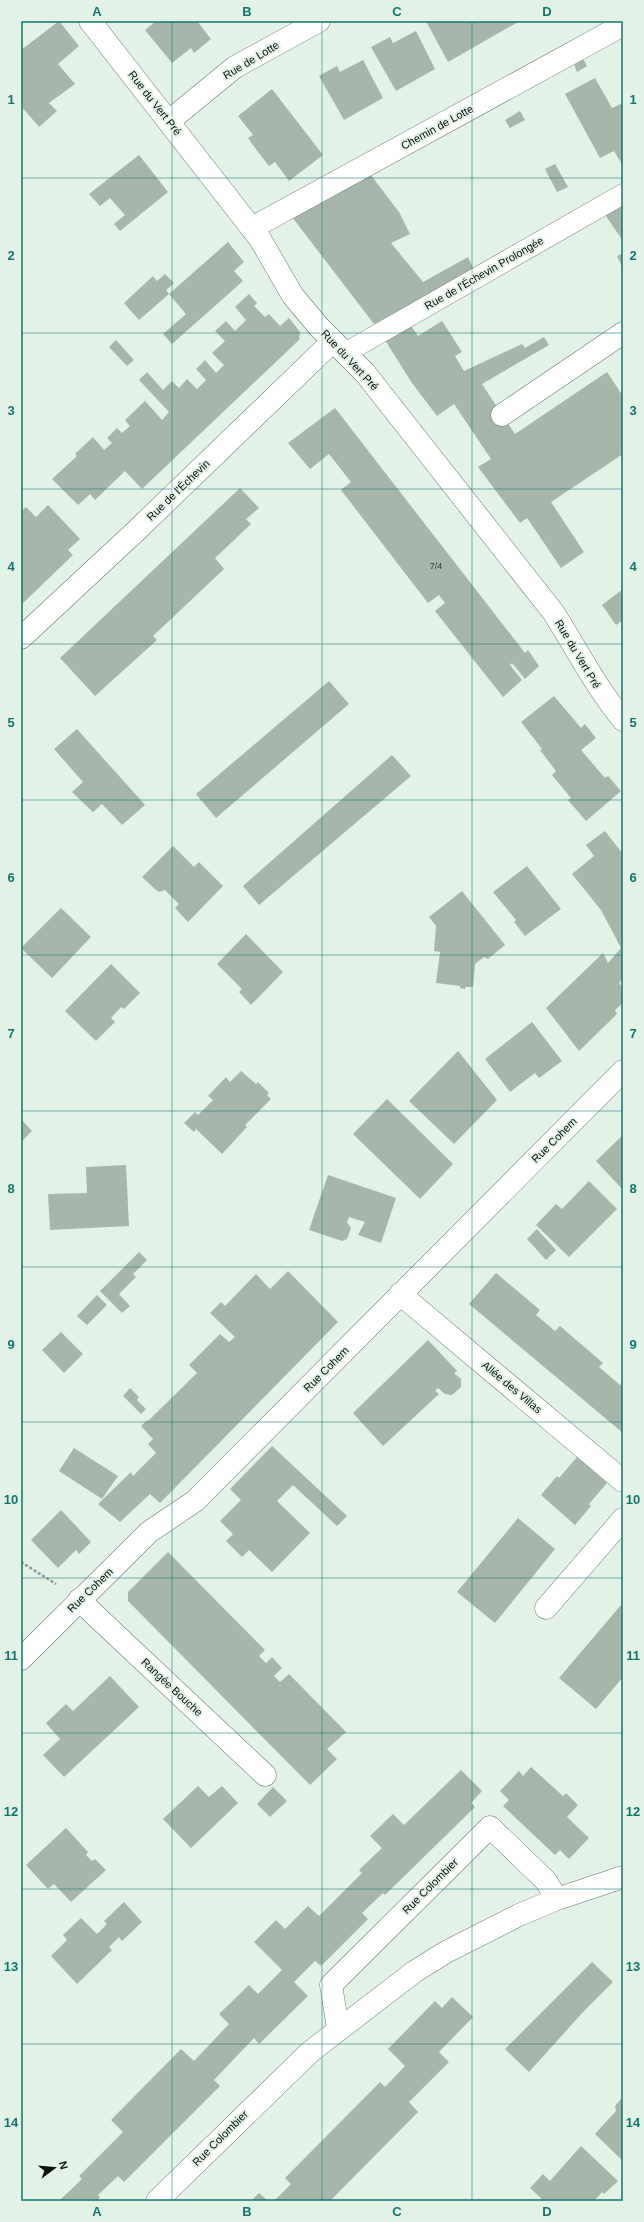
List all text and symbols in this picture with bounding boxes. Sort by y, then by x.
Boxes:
text: A [92,4,102,19]
text: B [242,4,252,19]
text: C [392,4,402,19]
text: D [542,4,552,19]
street label: Rue de Lotte [221,39,281,81]
street label: Rue du Vert Pré [126,68,184,138]
text: 1 [7,92,15,107]
text: 1 [629,92,637,107]
street label: Chemin de Lotte [399,102,475,152]
street label: Rue de l'Échevin Prolongée [422,234,546,312]
text: 2 [7,248,15,263]
text: 2 [629,248,637,263]
street label: Rue du Vert Pré [319,327,381,393]
text: 3 [7,403,15,418]
text: 3 [629,403,637,418]
street label: Rue de l'Échevin [144,457,212,523]
text: 4 [7,559,15,574]
text: 4 [629,559,637,574]
house number: 7/4 [430,561,442,571]
street label: Rue du Vert Pré [553,617,603,691]
text: 5 [7,715,15,730]
text: 5 [629,715,637,730]
text: 6 [7,870,15,885]
text: 6 [629,870,637,885]
text: 7 [7,1026,15,1041]
text: 7 [629,1026,637,1041]
street label: Rue Cohem [529,1115,579,1165]
text: 8 [7,1181,15,1196]
text: 8 [629,1181,637,1196]
text: 9 [7,1337,15,1352]
text: 9 [629,1337,637,1352]
street label: Rue Cohem [301,1344,351,1394]
street label: Allée des Villas [480,1358,545,1416]
text: 10 [4,1492,18,1507]
text: 10 [626,1492,640,1507]
street label: Rue Cohem [65,1565,115,1615]
text: 11 [4,1648,18,1663]
text: 11 [626,1648,640,1663]
street label: Rangée Bouche [139,1656,205,1718]
text: 12 [4,1804,18,1819]
text: 12 [626,1804,640,1819]
street label: Rue Colombier [400,1856,460,1916]
text: 13 [4,1959,18,1974]
text: 13 [626,1959,640,1974]
street label: Rue Colombier [190,2108,250,2168]
text: 14 [4,2115,19,2130]
text: 14 [626,2115,641,2130]
north arrow [34,2148,74,2188]
text: N [57,2160,70,2171]
text: A [92,2204,102,2219]
text: B [242,2204,252,2219]
text: C [392,2204,402,2219]
text: D [542,2204,552,2219]

